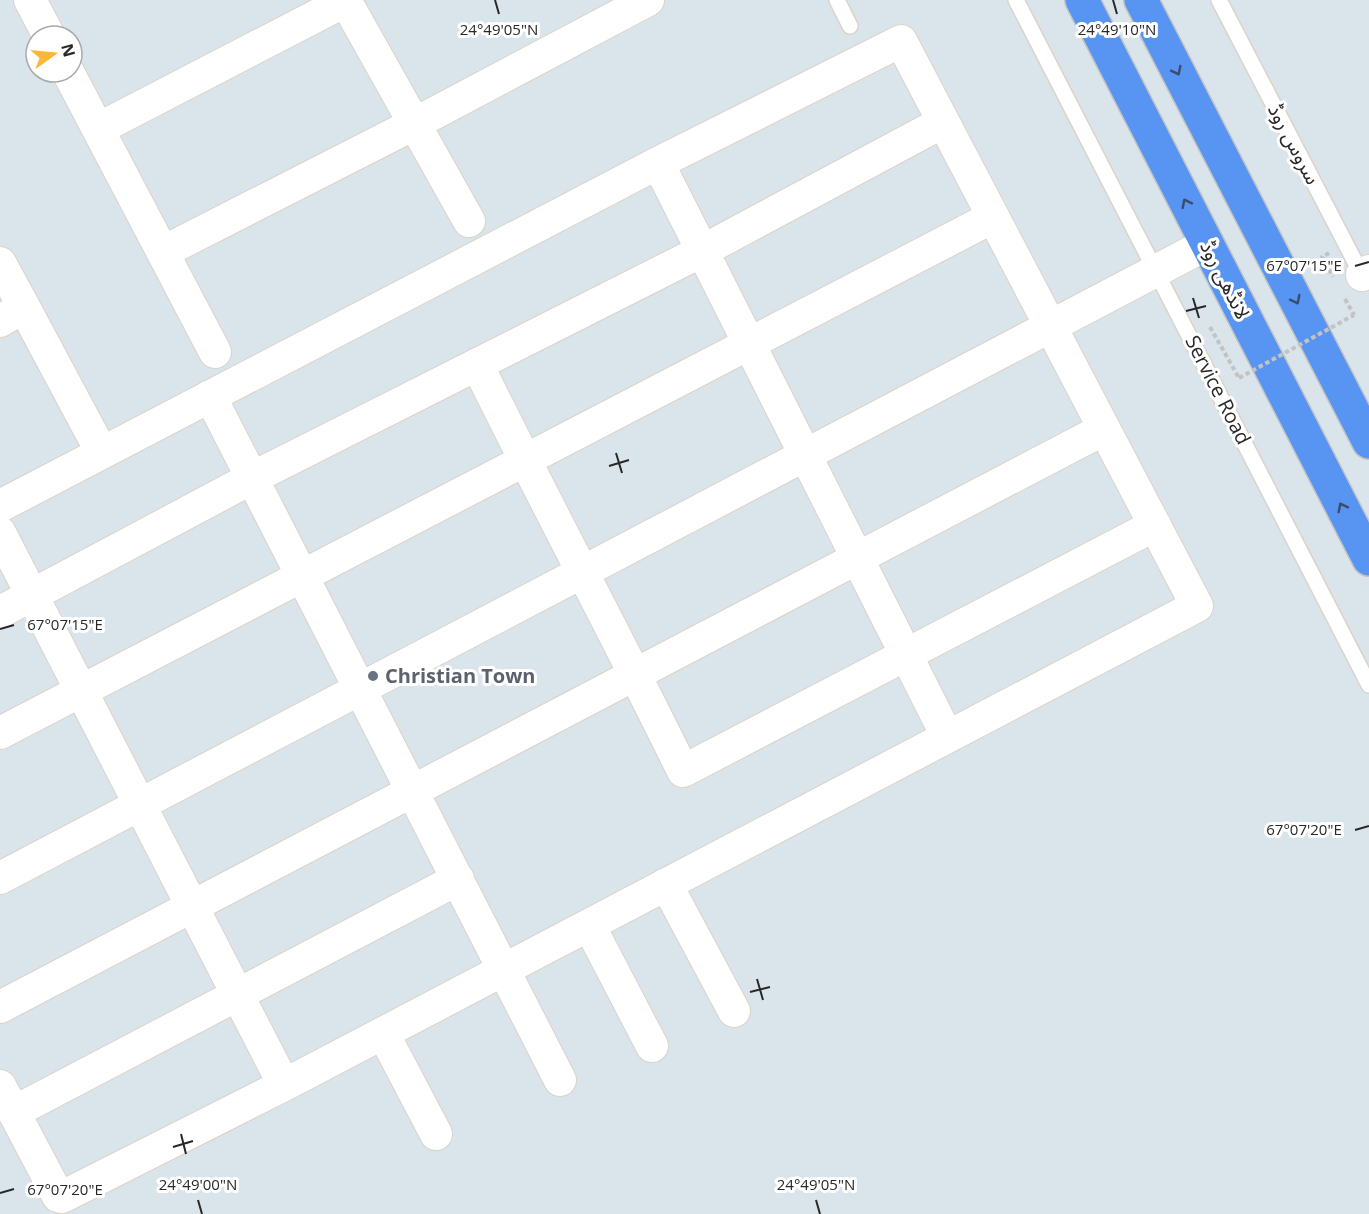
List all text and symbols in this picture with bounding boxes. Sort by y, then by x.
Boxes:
text: 24°49'05"N [460,19,538,39]
text: 24°49'10"N [1078,19,1156,39]
north arrow [24,24,84,84]
text: N [56,41,81,59]
one-way arrow [1170,64,1181,75]
street label: سروس روڈ [1262,99,1327,189]
one-way arrow [1182,199,1193,209]
street label: لانڈھی روڈ [1194,236,1257,324]
text: 67°07'15"E [1266,255,1342,275]
one-way arrow [1288,294,1300,305]
street label: Service Road [1179,331,1258,449]
one-way arrow [1338,503,1349,514]
text: 67°07'15"E [27,614,103,634]
place label: Christian Town [385,662,535,689]
marker: Christian Town [366,669,380,683]
text: 67°07'20"E [1266,819,1342,839]
text: 24°49'00"N [159,1174,237,1194]
text: 24°49'05"N [777,1174,855,1194]
text: 67°07'20"E [27,1179,103,1199]

